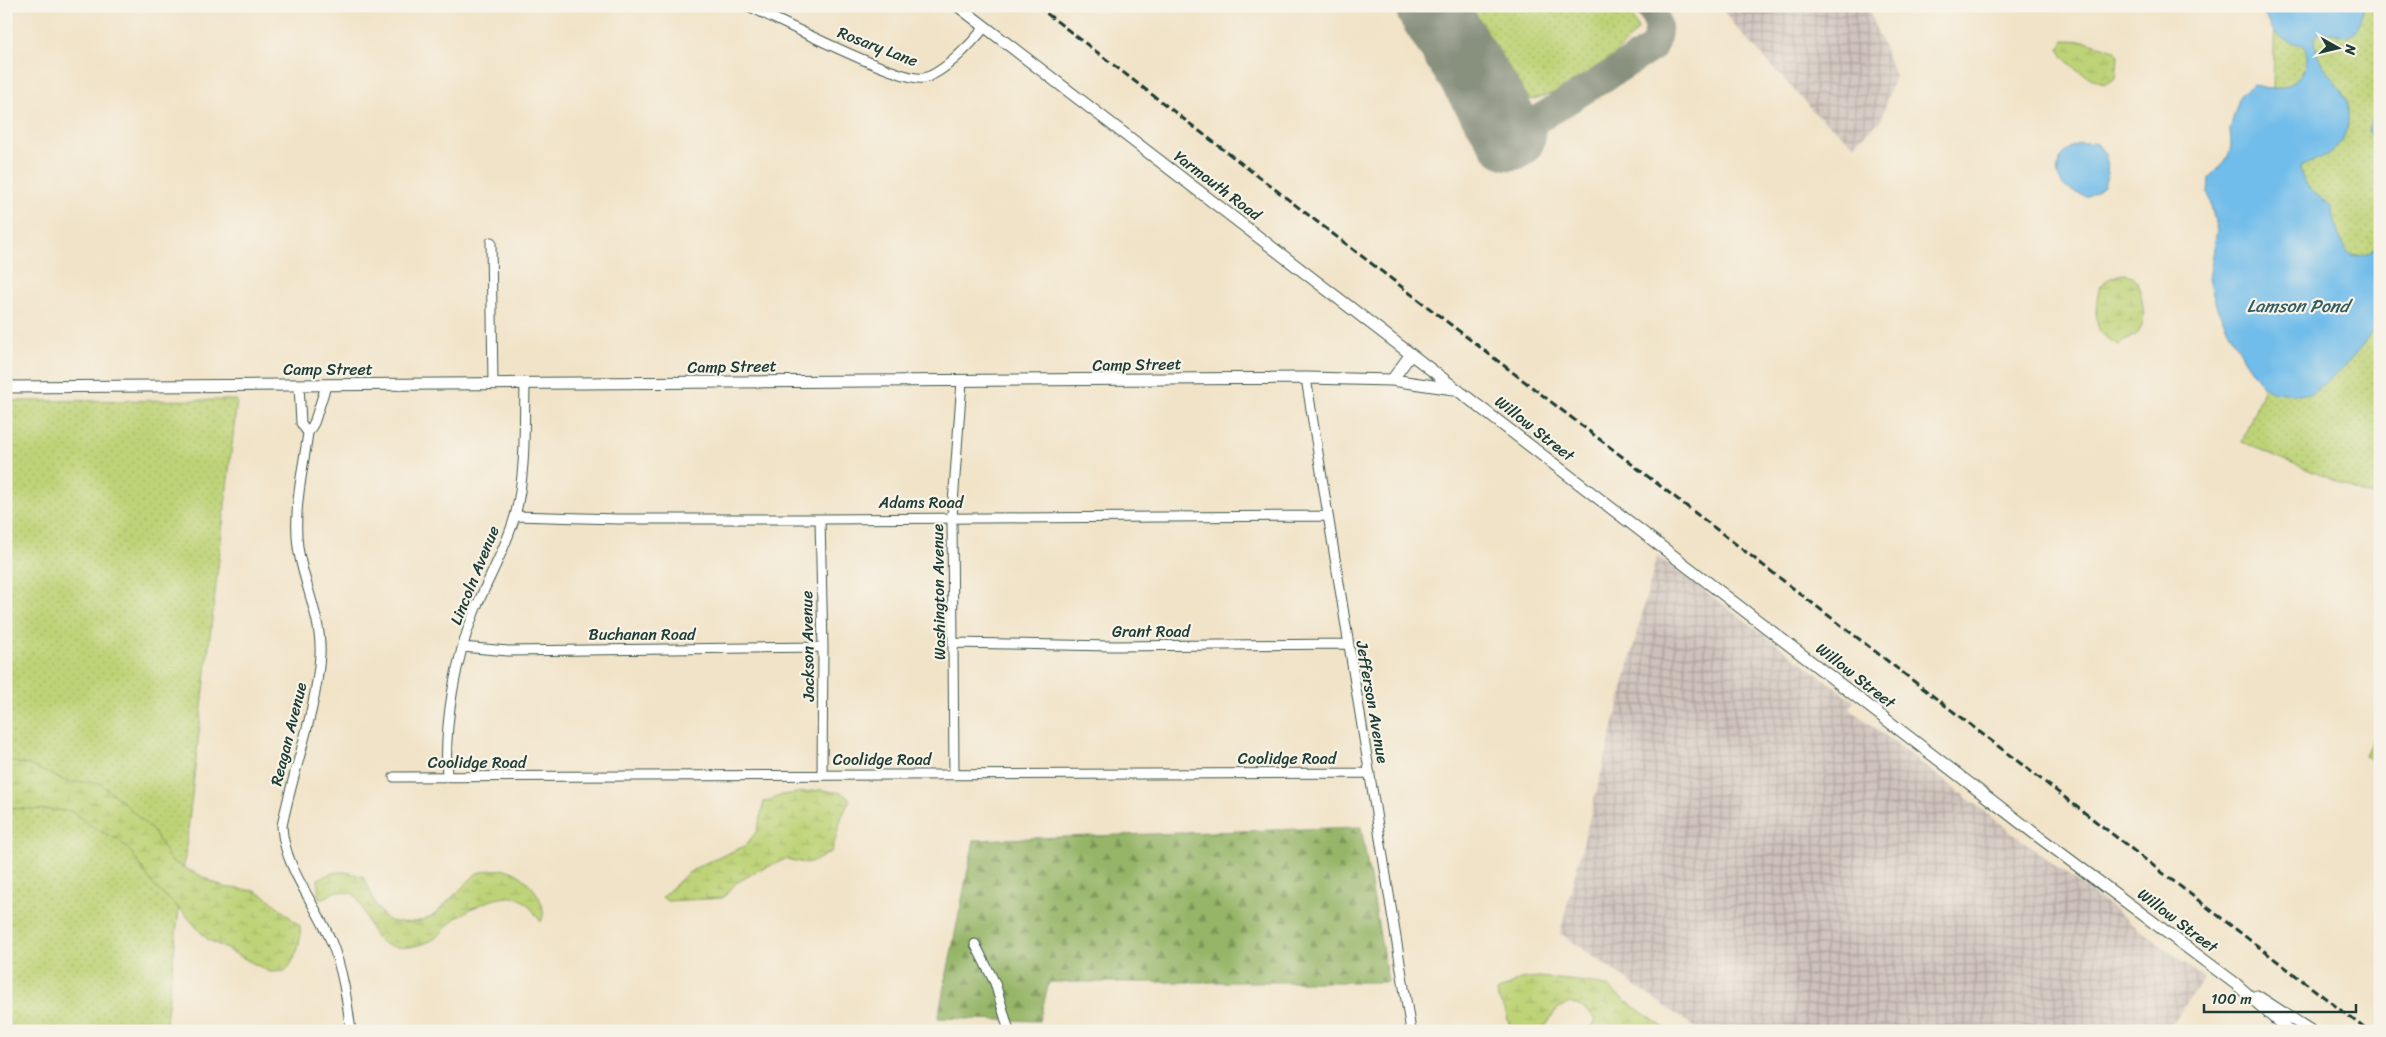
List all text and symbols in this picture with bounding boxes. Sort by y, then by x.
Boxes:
street label: Rosary Lane [833,18,922,75]
north arrow [2314,22,2364,72]
text: N [2337,42,2364,57]
street label: Yarmouth Road [1167,143,1269,229]
water label: Lamson Pond [2247,290,2354,322]
street label: Camp Street [1092,349,1182,380]
street label: Camp Street [687,351,777,382]
street label: Camp Street [283,355,373,384]
street label: Willow Street [1488,388,1582,469]
street label: Adams Road [878,488,965,517]
street label: Lincoln Avenue [441,521,508,629]
street label: Washington Avenue [923,523,954,660]
street label: Jackson Avenue [792,590,823,703]
street label: Grant Road [1112,617,1192,646]
street label: Buchanan Road [589,620,697,649]
street label: Willow Street [1809,635,1903,716]
street label: Jefferson Avenue [1347,638,1398,766]
street label: Reagan Avenue [262,679,315,789]
street label: Coolidge Road [1238,744,1338,773]
street label: Coolidge Road [833,745,933,774]
street label: Coolidge Road [428,748,528,777]
street label: Willow Street [2131,880,2225,961]
scale bar [2204,982,2356,1014]
text: 100 m [2211,986,2252,1012]

